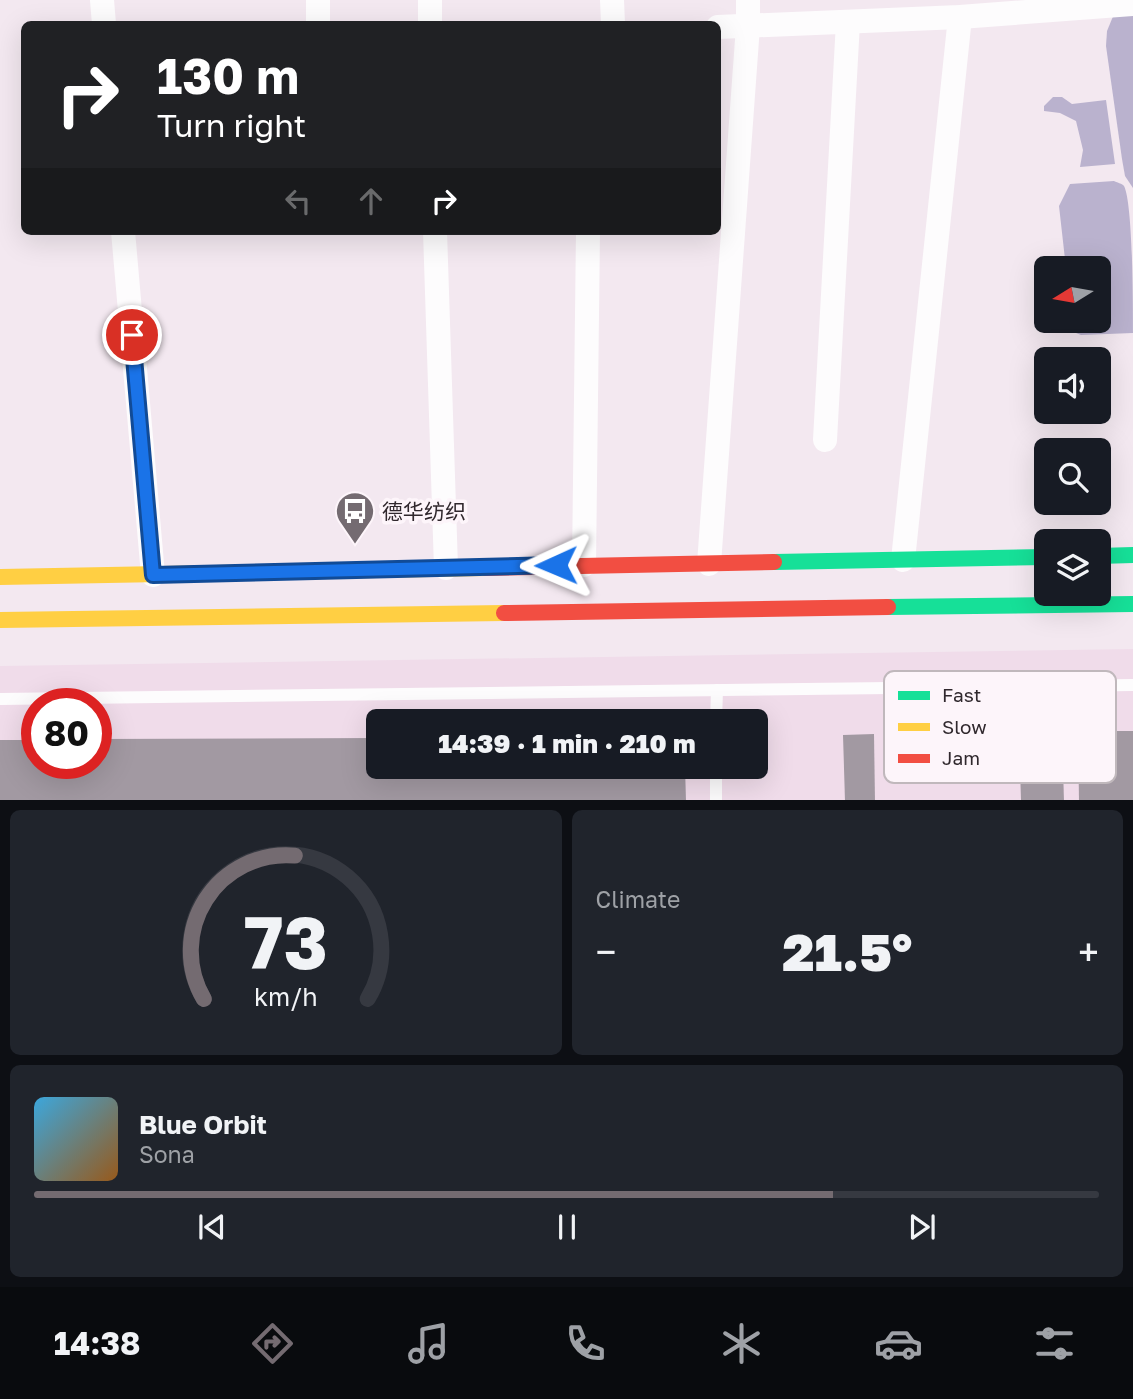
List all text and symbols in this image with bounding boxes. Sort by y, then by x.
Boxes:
text: 130 m [157,46,299,105]
icon: right [42,49,133,140]
text: Turn right [157,106,306,144]
icon: left [279,182,317,220]
icon: ahead [352,182,390,220]
icon: right [425,182,463,220]
north arrow [1034,256,1111,332]
map controls [1034,256,1111,606]
pin [102,305,162,365]
icon: arrive [113,316,151,354]
button: sound [1034,347,1111,424]
button: search [1034,438,1111,515]
bus stop icon: 德华纺织 [334,490,376,545]
place label: 德华纺织 [382,498,466,524]
position arrow [519,528,593,602]
button: layers [1034,529,1111,606]
legend [884,671,1116,783]
text: Fast [942,683,981,706]
speed limit sign: 80 [21,688,112,779]
text: Slow [942,715,987,738]
text: 14:39 · 1 min · 210 m [438,728,696,759]
text: Jam [942,746,980,769]
text: Climate [596,885,680,913]
text: 73 [244,898,328,985]
text: 21.5° [782,920,912,982]
text: − [596,929,616,974]
text: + [1078,929,1099,974]
text: km/h [254,980,318,1011]
text: Blue Orbit [139,1109,267,1140]
text: Sona [139,1140,195,1168]
icon: previous [193,1208,231,1246]
icon: pause [548,1208,586,1246]
icon: next [903,1208,941,1246]
icon: directions [248,1319,297,1368]
icon: music [404,1319,453,1368]
icon: phone [561,1319,610,1368]
icon: climate [717,1319,766,1368]
icon: car [874,1319,923,1368]
icon: filters [1030,1319,1079,1368]
text: 14:38 [54,1324,140,1362]

